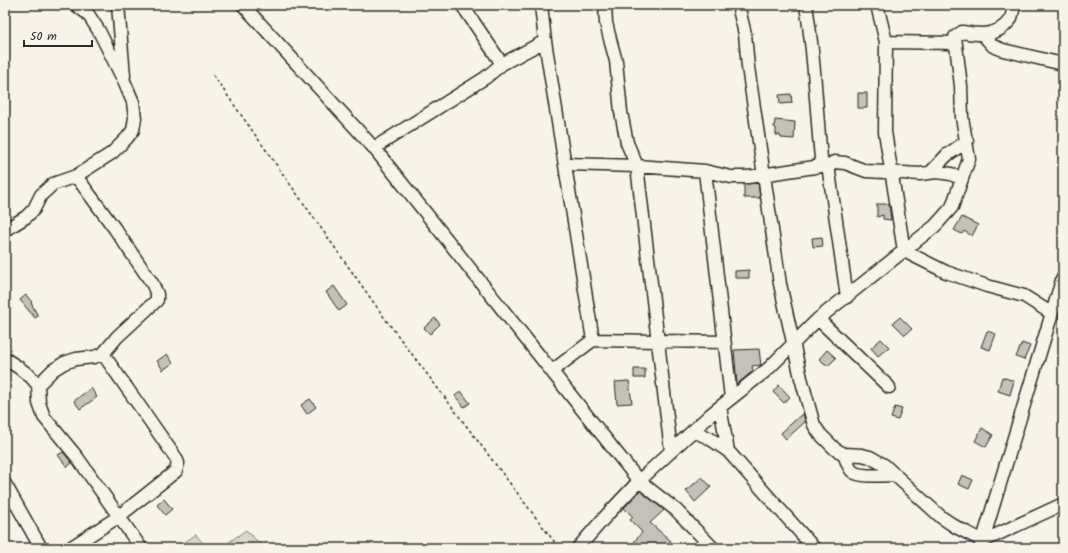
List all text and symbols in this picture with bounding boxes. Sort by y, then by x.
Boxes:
scale bar [24,22,92,48]
text: 50 m [30,27,57,46]

